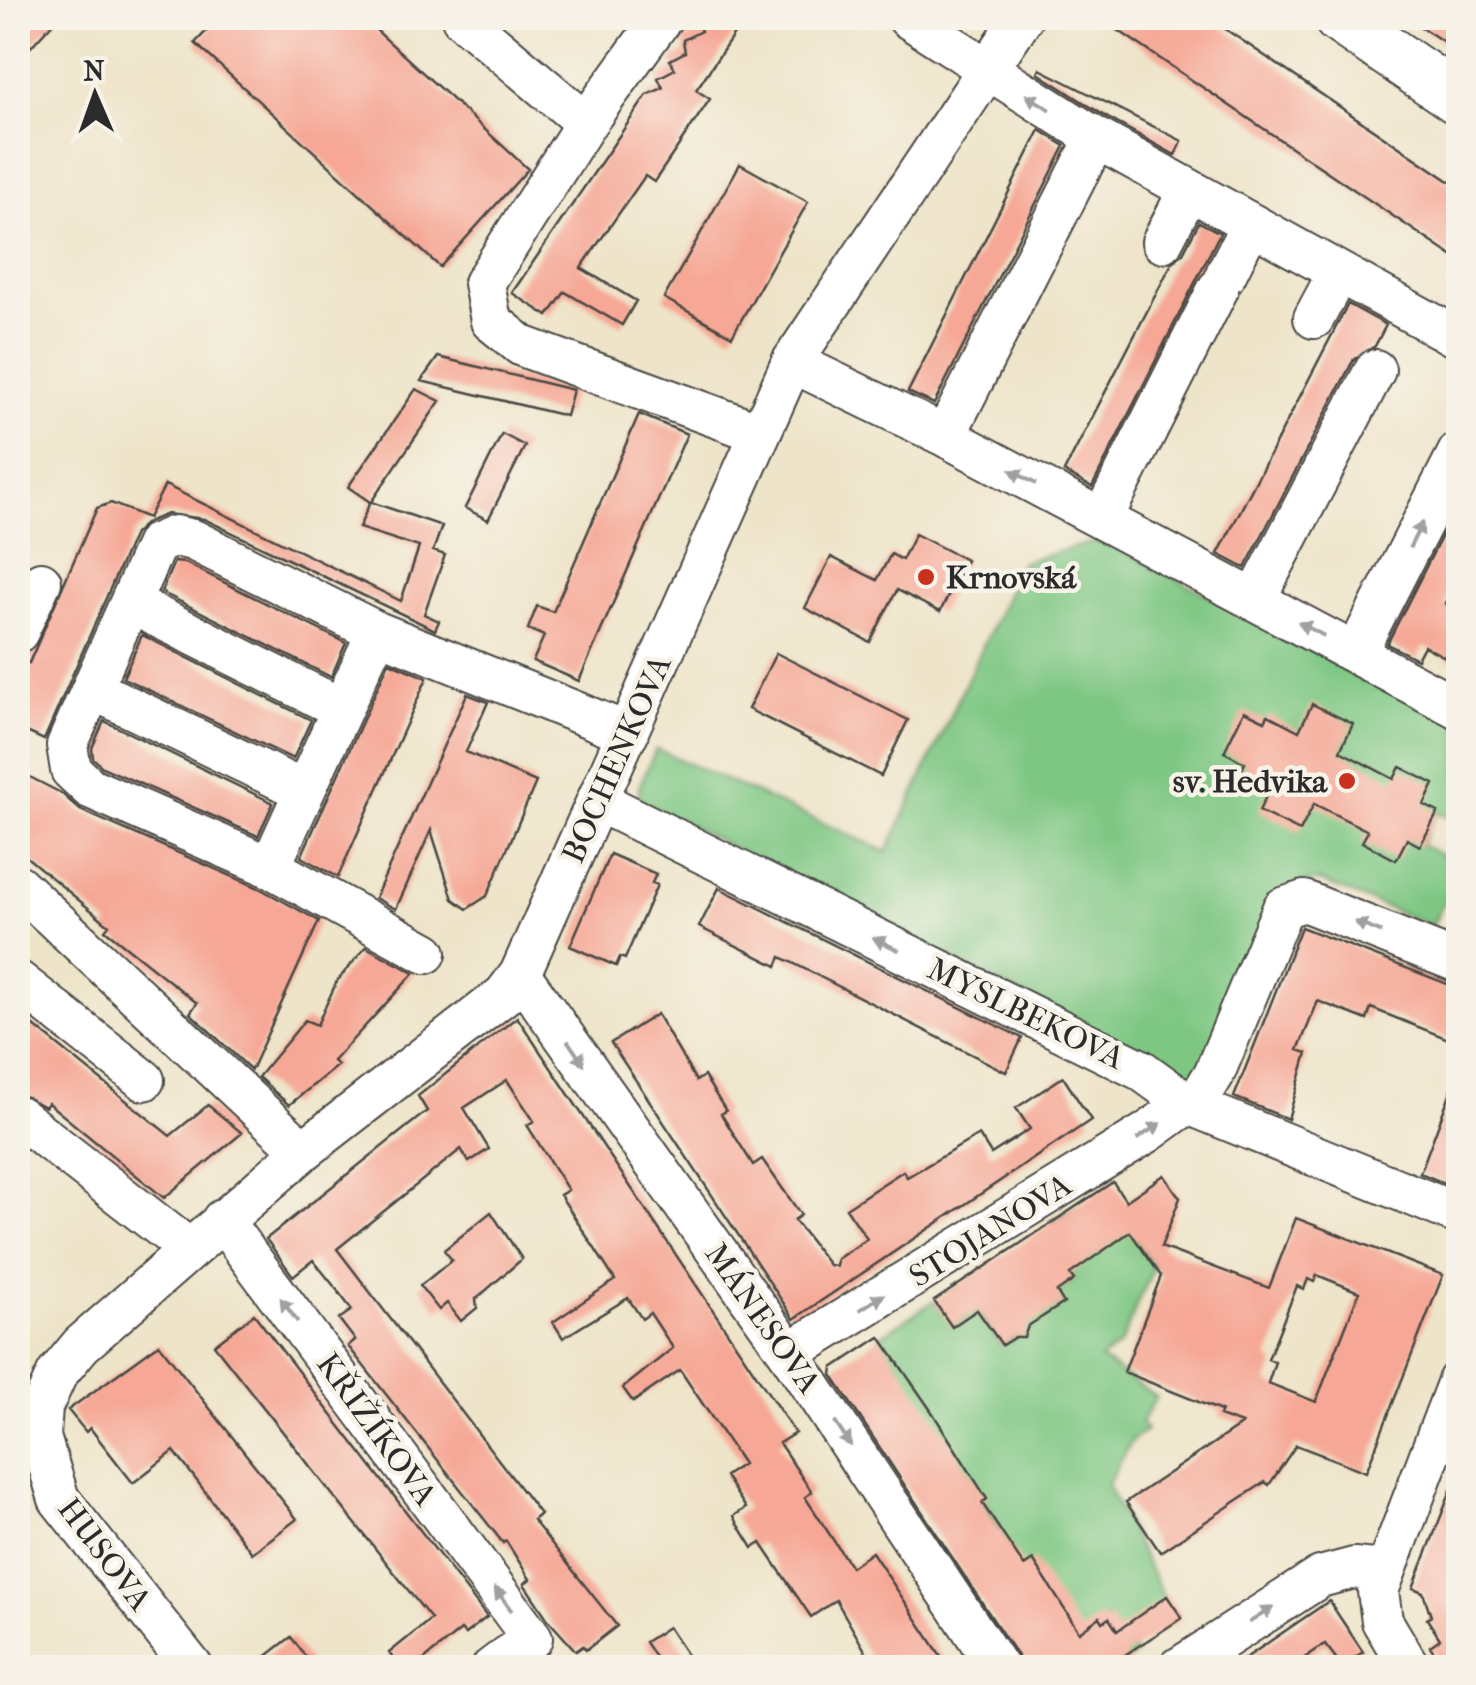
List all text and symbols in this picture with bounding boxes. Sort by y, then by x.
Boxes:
north arrow [45,45,145,145]
text: N [83,54,106,87]
one-way arrow [1024,94,1052,111]
one-way arrow [1009,469,1038,486]
one-way arrow [1407,521,1424,550]
place label: Krnovská [946,559,1077,596]
marker: Krnovská [915,566,937,588]
one-way arrow [1296,621,1325,638]
street label: BOCHENKOVA [554,650,679,869]
place label: sv. Hedvika [1173,763,1328,800]
marker: sv. Hedvika [1336,770,1358,792]
one-way arrow [1352,918,1382,934]
one-way arrow [872,935,901,952]
street label: MYSLBEKOVA [922,950,1130,1077]
one-way arrow [566,1040,585,1067]
one-way arrow [1135,1123,1162,1141]
street label: STOJANOVA [903,1166,1078,1295]
street label: MÁNESOVA [697,1236,828,1401]
one-way arrow [858,1294,886,1311]
one-way arrow [280,1297,300,1323]
street label: KŘIŽÍKOVA [309,1346,444,1513]
one-way arrow [833,1420,852,1448]
street label: HUSOVA [50,1491,159,1618]
one-way arrow [494,1586,514,1613]
one-way arrow [1247,1606,1275,1624]

